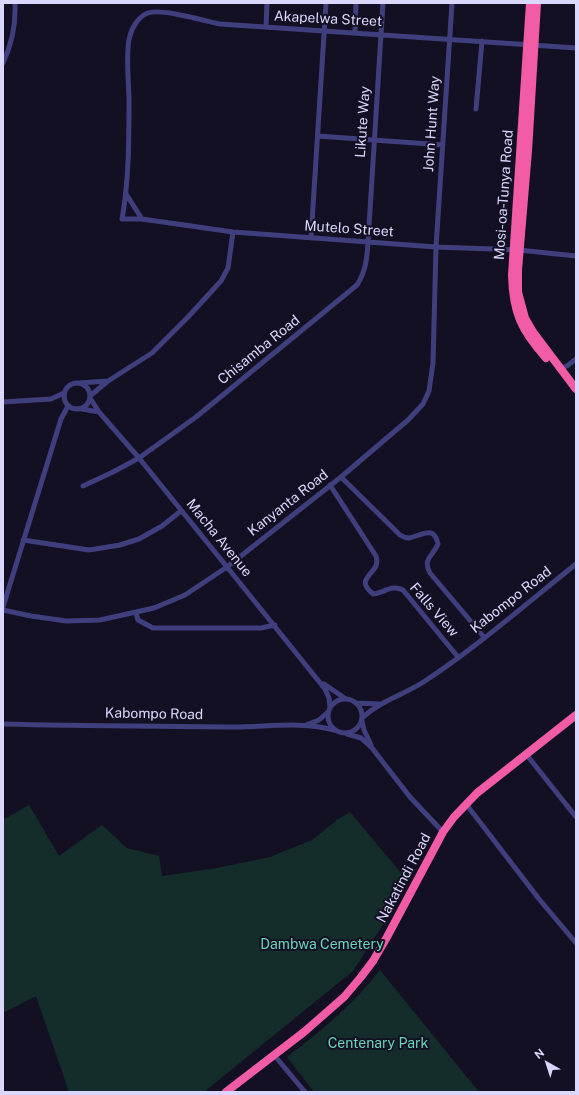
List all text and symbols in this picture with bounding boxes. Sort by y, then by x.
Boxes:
street label: Akapelwa Street [273,8,383,30]
street label: John Hunt Way [420,75,444,173]
street label: Likute Way [352,86,374,158]
street label: Mosi-oa-Tunya Road [491,129,517,261]
street label: Mutelo Street [304,217,394,241]
street label: Chisamba Road [215,312,303,388]
street label: Kanyanta Road [244,466,332,540]
street label: Macha Avenue [183,496,255,580]
street label: Kabompo Road [467,563,555,637]
street label: Falls View [406,580,462,640]
street label: Kabompo Road [105,705,203,723]
street label: Nakatindi Road [373,830,435,926]
park label: Dambwa Cemetery [260,937,384,953]
park label: Centenary Park [328,1036,428,1052]
north arrow [527,1043,567,1083]
text: N [532,1046,547,1061]

